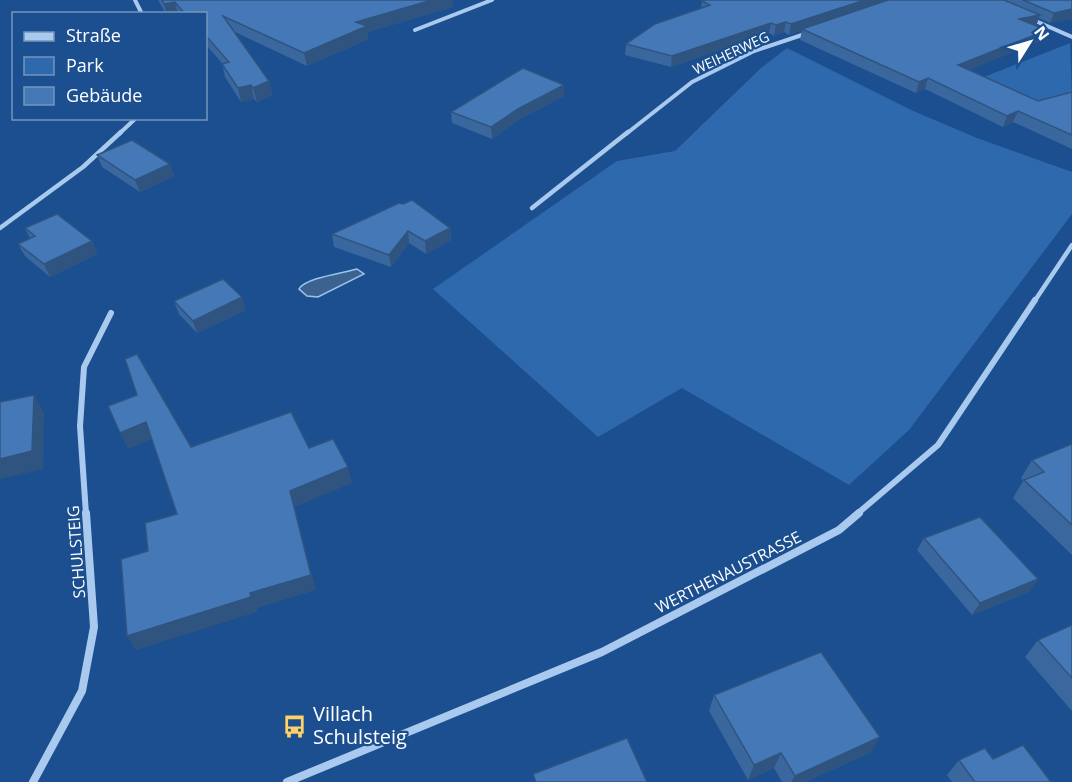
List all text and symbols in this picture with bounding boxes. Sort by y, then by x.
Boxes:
legend [12,12,207,120]
north arrow [1000,12,1060,72]
text: N [1029,21,1055,45]
text: Straße [66,23,121,47]
street label: WEIHERWEG [690,27,772,79]
text: Park [66,53,104,77]
text: Gebäude [66,83,142,107]
street label: SCHULSTEIG [62,505,90,599]
street label: WERTHENAUSTRASSE [651,526,805,618]
place label: Villach Schulsteig [313,700,407,750]
bus stop icon: Villach Schulsteig [282,713,308,739]

